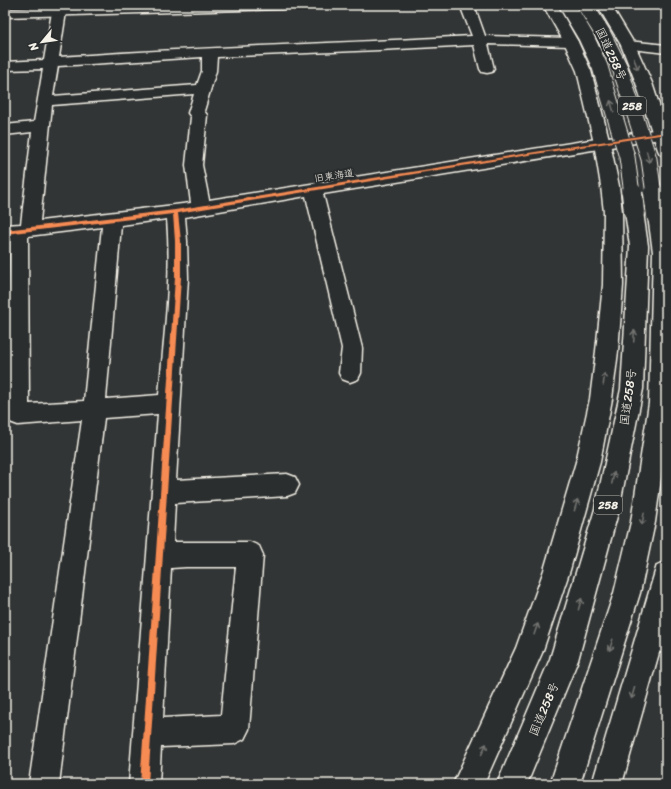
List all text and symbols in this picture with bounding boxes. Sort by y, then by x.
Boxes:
north arrow [22,22,62,62]
street label: 国道258号 [589,23,633,85]
text: N [23,38,44,55]
one-way arrow [632,57,640,69]
road number: 258 [618,97,646,115]
one-way arrow [608,99,615,112]
one-way arrow [644,150,652,163]
street label: 旧東海道 [313,164,355,188]
one-way arrow [631,330,638,343]
street label: 国道258号 [613,367,643,427]
one-way arrow [600,373,608,386]
one-way arrow [610,472,618,485]
road number: 258 [594,496,622,514]
one-way arrow [573,499,580,512]
one-way arrow [639,512,647,525]
one-way arrow [577,597,584,610]
one-way arrow [533,623,540,636]
one-way arrow [607,638,614,651]
street label: 国道258号 [523,678,565,740]
one-way arrow [629,686,637,699]
one-way arrow [481,743,489,755]

